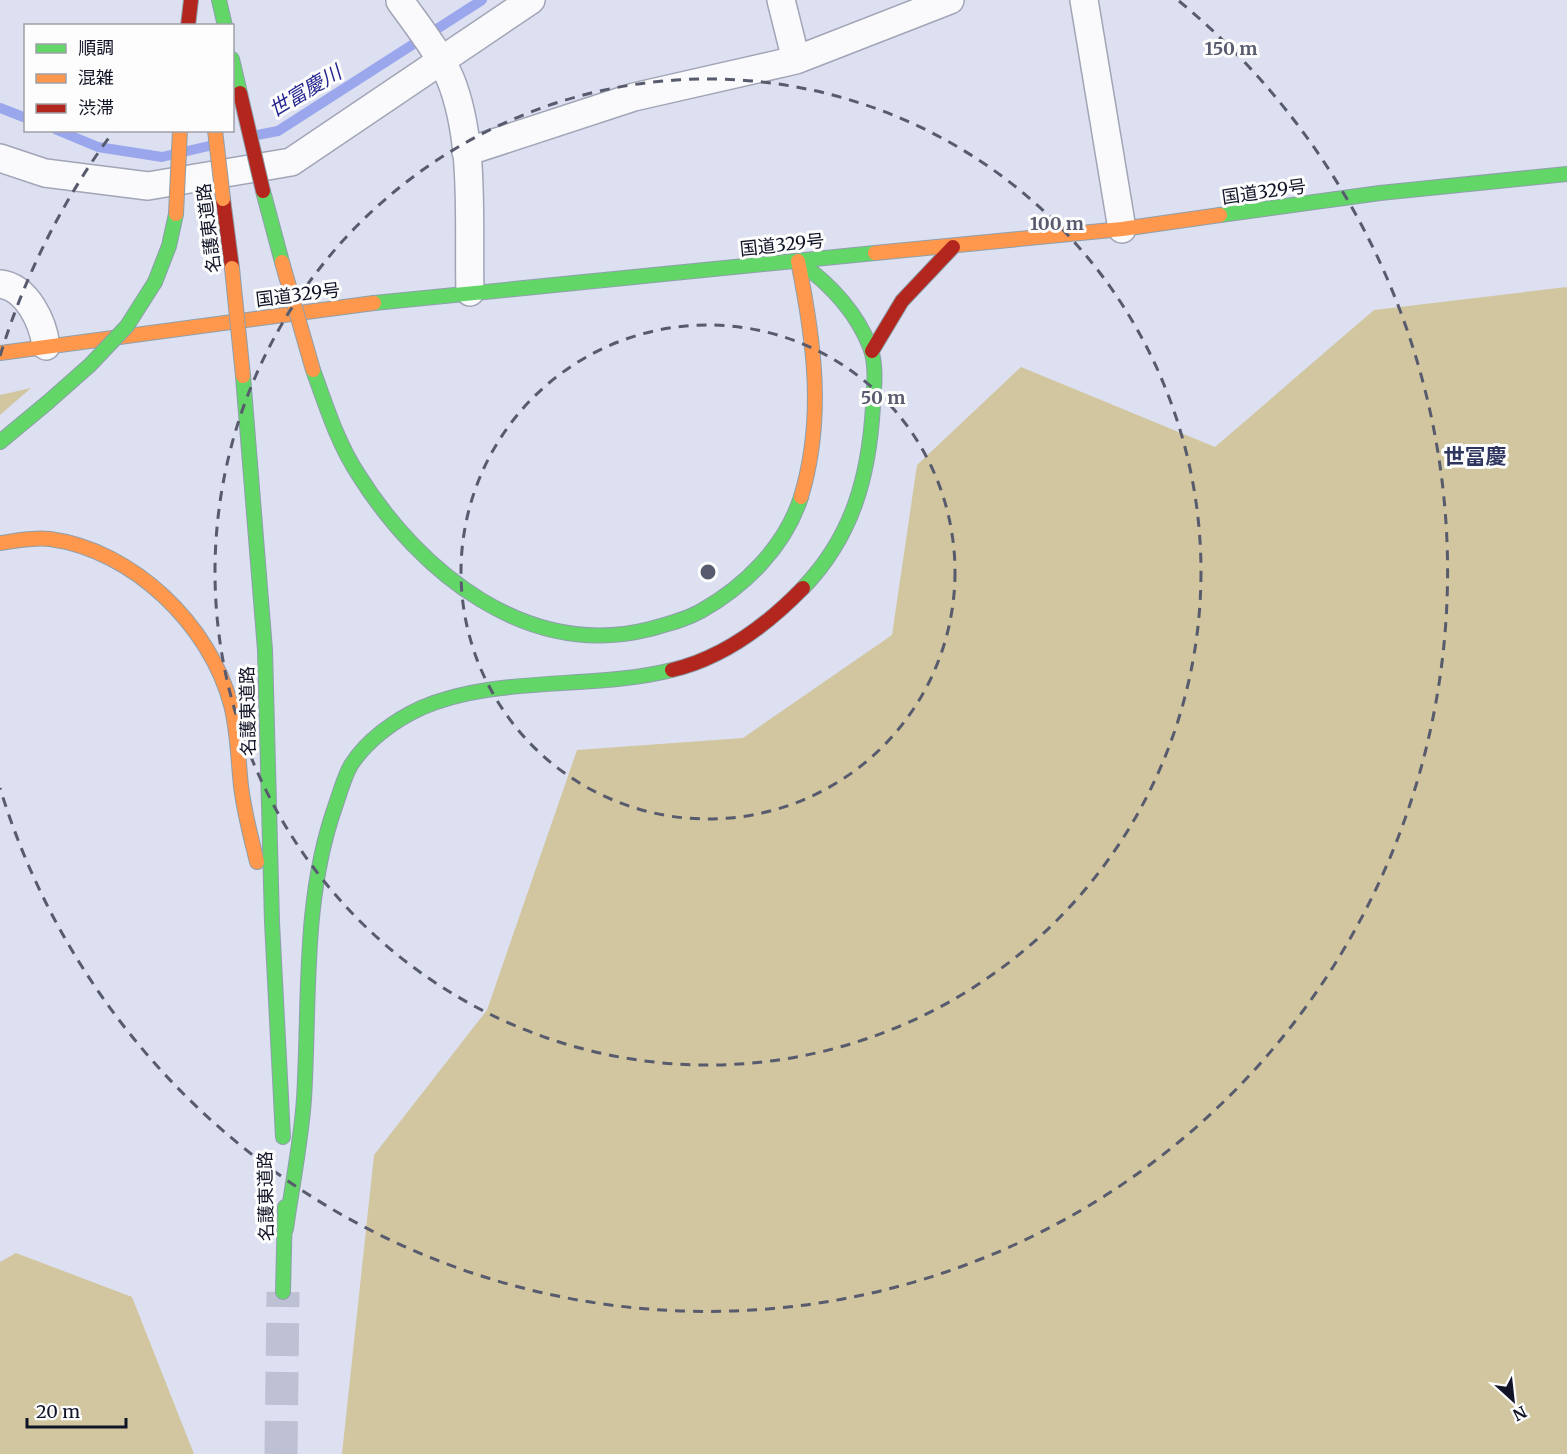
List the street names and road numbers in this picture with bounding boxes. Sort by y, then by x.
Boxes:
street label: 国道329号 [1220,174,1308,209]
street label: 名護東道路 [192,182,225,274]
street label: 国道329号 [739,229,825,260]
street label: 国道329号 [254,278,341,311]
street label: 名護東道路 [235,666,260,756]
street label: 名護東道路 [253,1151,278,1241]

